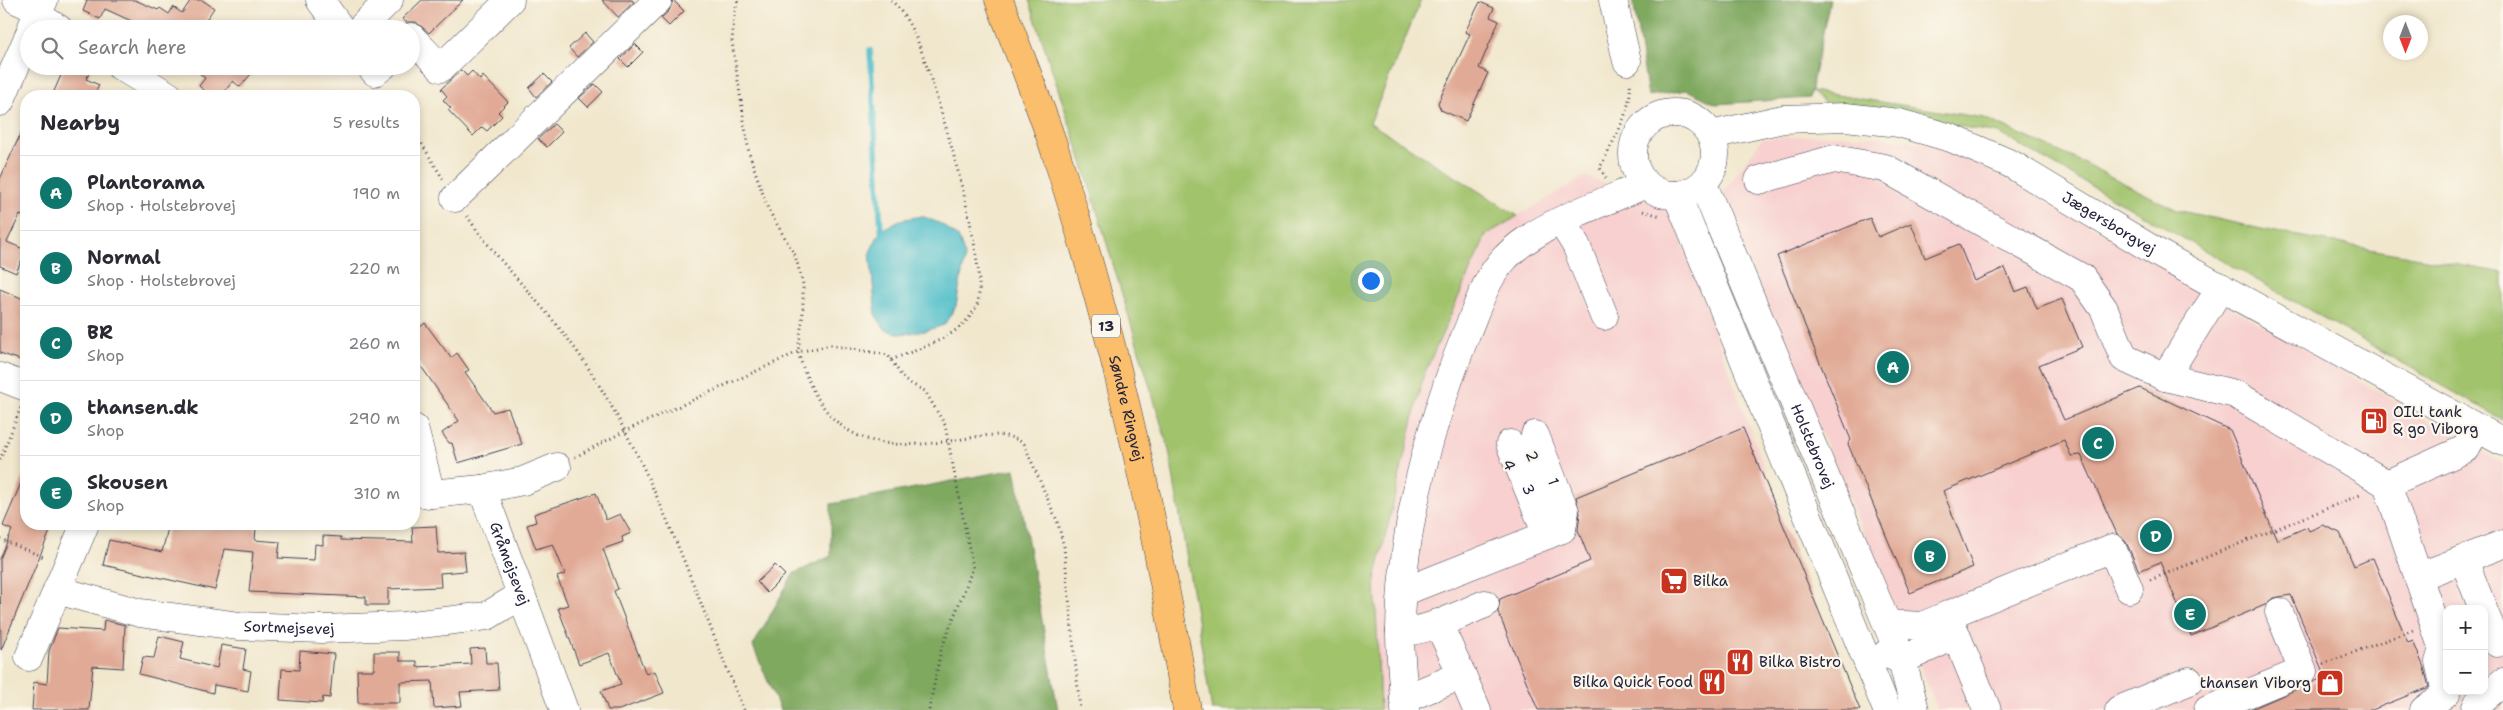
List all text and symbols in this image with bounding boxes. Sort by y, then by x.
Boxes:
north arrow [2383,15,2428,60]
search box [20,20,420,75]
icon: search [38,34,66,62]
text: Search here [78,35,187,60]
text: Nearby [40,109,120,137]
text: 5 results [333,112,400,133]
text: Plantorama [87,170,205,195]
text: A [50,183,62,204]
text: 190 m [353,183,400,204]
street label: Jægersborgvej [2058,187,2159,259]
text: Shop · Holstebrovej [87,195,236,216]
text: Normal [87,245,161,270]
text: B [51,258,61,279]
text: 220 m [348,258,400,279]
your location [1358,268,1384,294]
text: Shop · Holstebrovej [87,270,236,291]
road number: 13 [1092,314,1120,338]
text: BR [87,320,113,345]
text: C [51,333,61,354]
text: 260 m [348,333,400,354]
text: Shop [87,345,124,366]
pin: A [1877,348,1909,386]
street label: Søndre Ringvej [1104,353,1149,463]
text: thansen.dk [87,395,199,420]
street label: Holstebrovej [1786,401,1839,491]
place label: OIL! tank & go Viborg [2393,402,2478,439]
fuel station icon: OIL! tank & go Viborg [2359,406,2389,436]
text: D [50,408,62,429]
text: 290 m [348,408,400,429]
text: Shop [87,420,124,441]
pin: C [2082,424,2114,462]
street label: 2 [1521,448,1543,464]
street label: 4 [1498,456,1520,474]
text: Skousen [87,470,168,495]
street label: 1 [1543,475,1564,488]
street label: 3 [1517,481,1540,498]
text: E [51,483,61,504]
text: 310 m [353,483,400,504]
text: Shop [87,495,124,516]
pin: D [2140,517,2172,555]
street label: Gråmejsevej [485,519,534,608]
pin: B [1914,537,1946,575]
supermarket icon: Bilka [1659,566,1689,596]
place label: Bilka [1693,571,1729,591]
pin: E [2174,595,2206,633]
map controls [2443,605,2488,695]
button: + [2443,605,2488,650]
street label: Sortmejsevej [243,616,335,639]
restaurant icon: Bilka Bistro [1725,647,1755,677]
button: − [2443,650,2488,695]
place label: Bilka Bistro [1759,652,1841,672]
restaurant icon: Bilka Quick Food [1697,667,1727,697]
shop icon: thansen Viborg [2315,668,2345,698]
place label: Bilka Quick Food [1573,672,1693,692]
place label: thansen Viborg [2200,673,2311,693]

